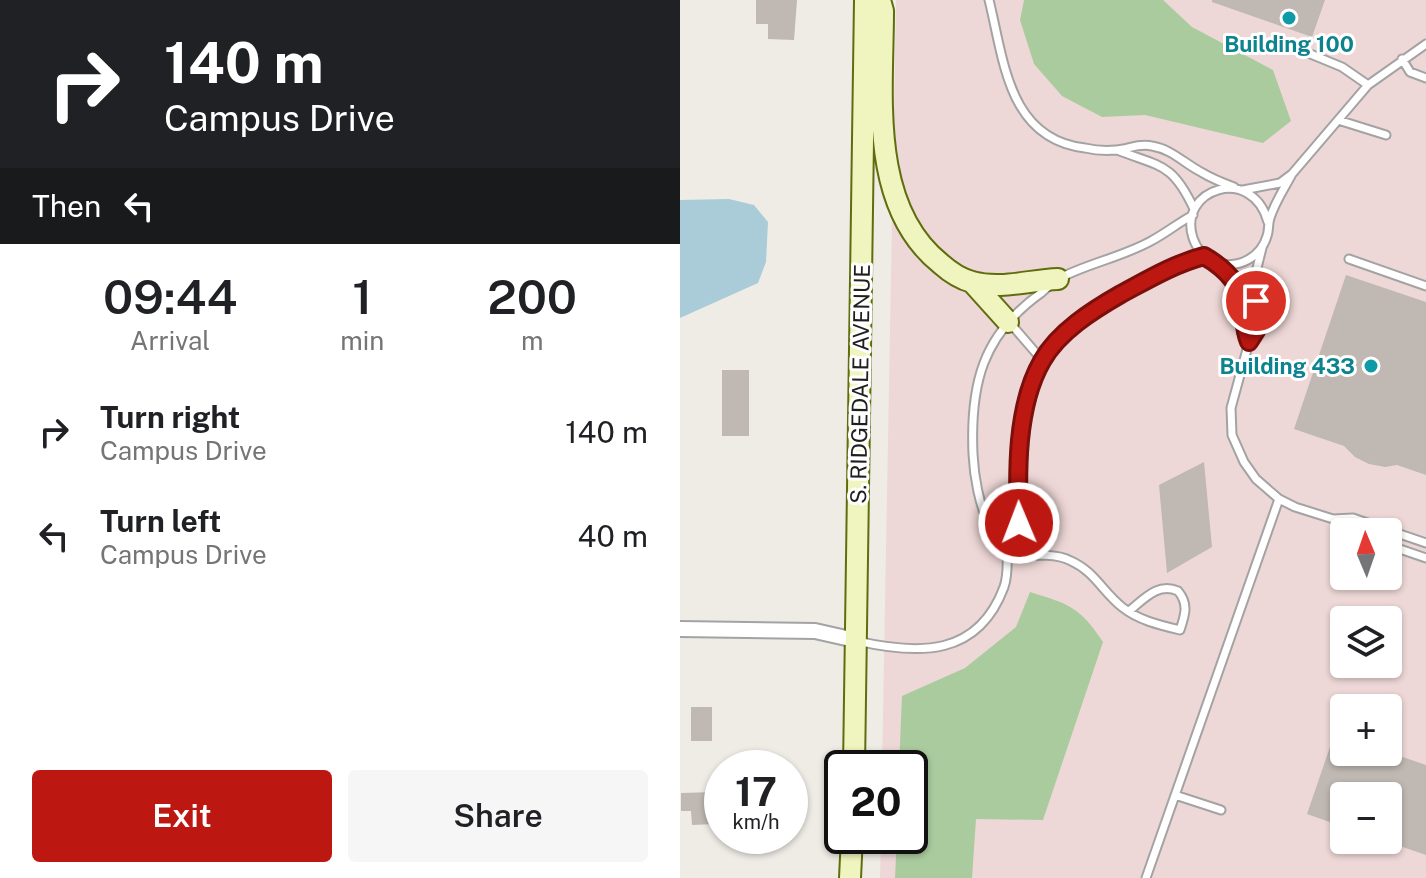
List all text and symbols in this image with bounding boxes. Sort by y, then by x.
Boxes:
marker: Building 100 [1280,9,1298,27]
text: 140 m [164,30,324,96]
place label: Building 100 [1224,31,1354,57]
icon: right [32,32,136,136]
text: Campus Drive [164,97,395,139]
icon: left [117,184,161,228]
text: Then [32,188,101,224]
street label: S. RIDGEDALE AVENUE [845,264,875,504]
pin [1222,267,1290,335]
text: 09:44 [103,268,237,325]
text: 1 [352,268,372,325]
text: 200 [487,268,577,325]
icon: arrive [1234,279,1278,323]
text: Arrival [130,325,210,356]
text: min [340,325,384,356]
text: m [521,325,543,356]
place label: Building 433 [1219,353,1355,379]
marker: Building 433 [1362,357,1380,375]
text: Turn right [100,399,240,435]
icon: right [32,410,76,454]
text: 140 m [565,414,648,450]
text: Campus Drive [100,435,267,466]
position arrow [977,481,1061,565]
text: Turn left [100,503,221,539]
icon: left [32,514,76,558]
text: 40 m [578,518,648,554]
north arrow [1330,518,1402,590]
map controls [1330,518,1402,854]
text: Campus Drive [100,539,267,570]
button: layers [1330,606,1402,678]
button: + [1330,694,1402,766]
speed limit sign: 20 [824,750,928,854]
text: 17 [735,768,777,815]
button: Exit [32,770,332,862]
button: Share [348,770,648,862]
button: − [1330,782,1402,854]
text: km/h [732,810,780,834]

